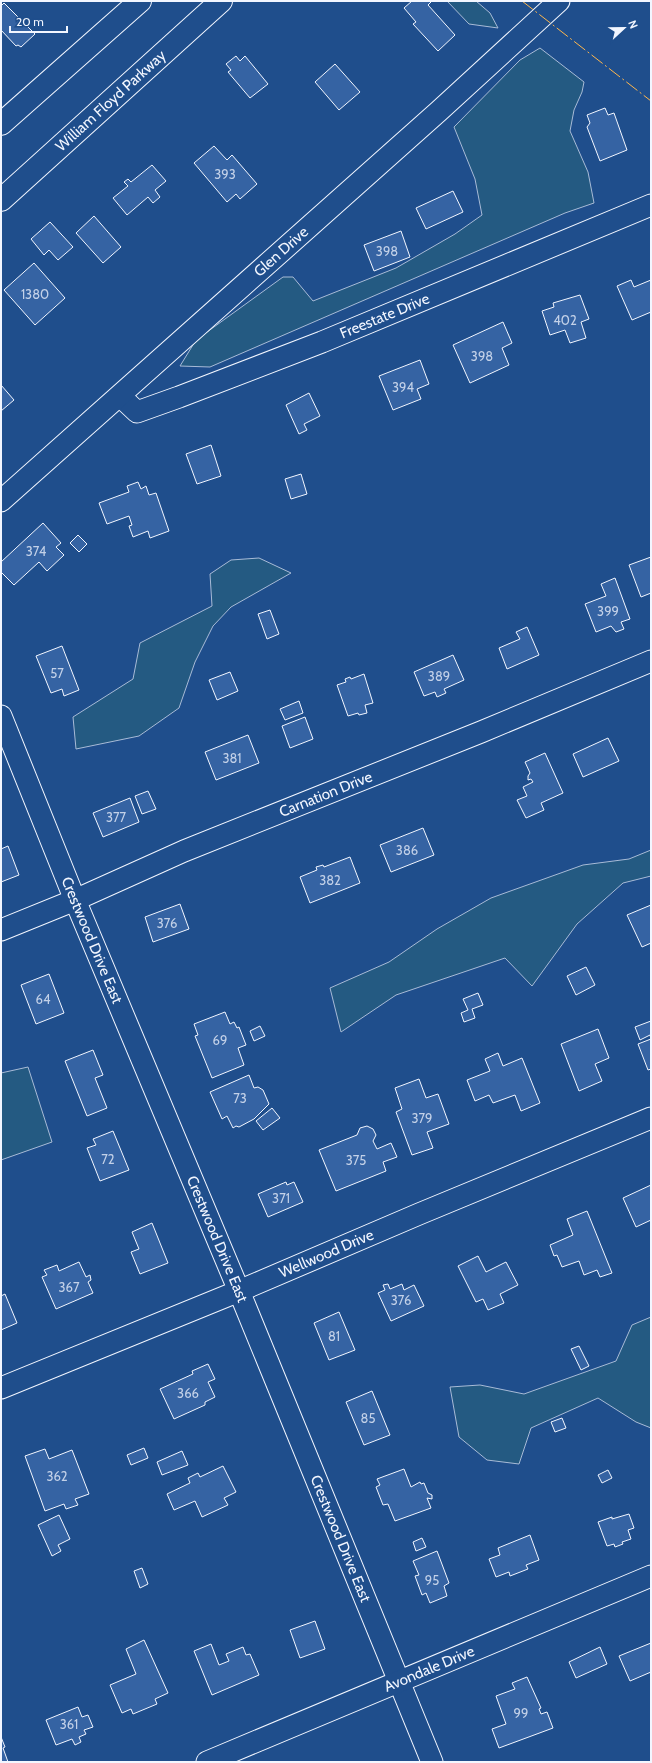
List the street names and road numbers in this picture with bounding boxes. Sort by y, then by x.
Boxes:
street label: William Floyd Parkway [52,46,170,155]
street label: Glen Drive [250,223,312,280]
street label: Freestate Drive [337,289,432,343]
street label: Carnation Drive [277,767,375,821]
street label: Crestwood Drive East [58,874,126,1006]
street label: Crestwood Drive East [183,1173,252,1305]
street label: Wellwood Drive [276,1225,377,1282]
street label: Crestwood Drive East [306,1473,375,1605]
street label: Avondale Drive [381,1642,477,1696]

